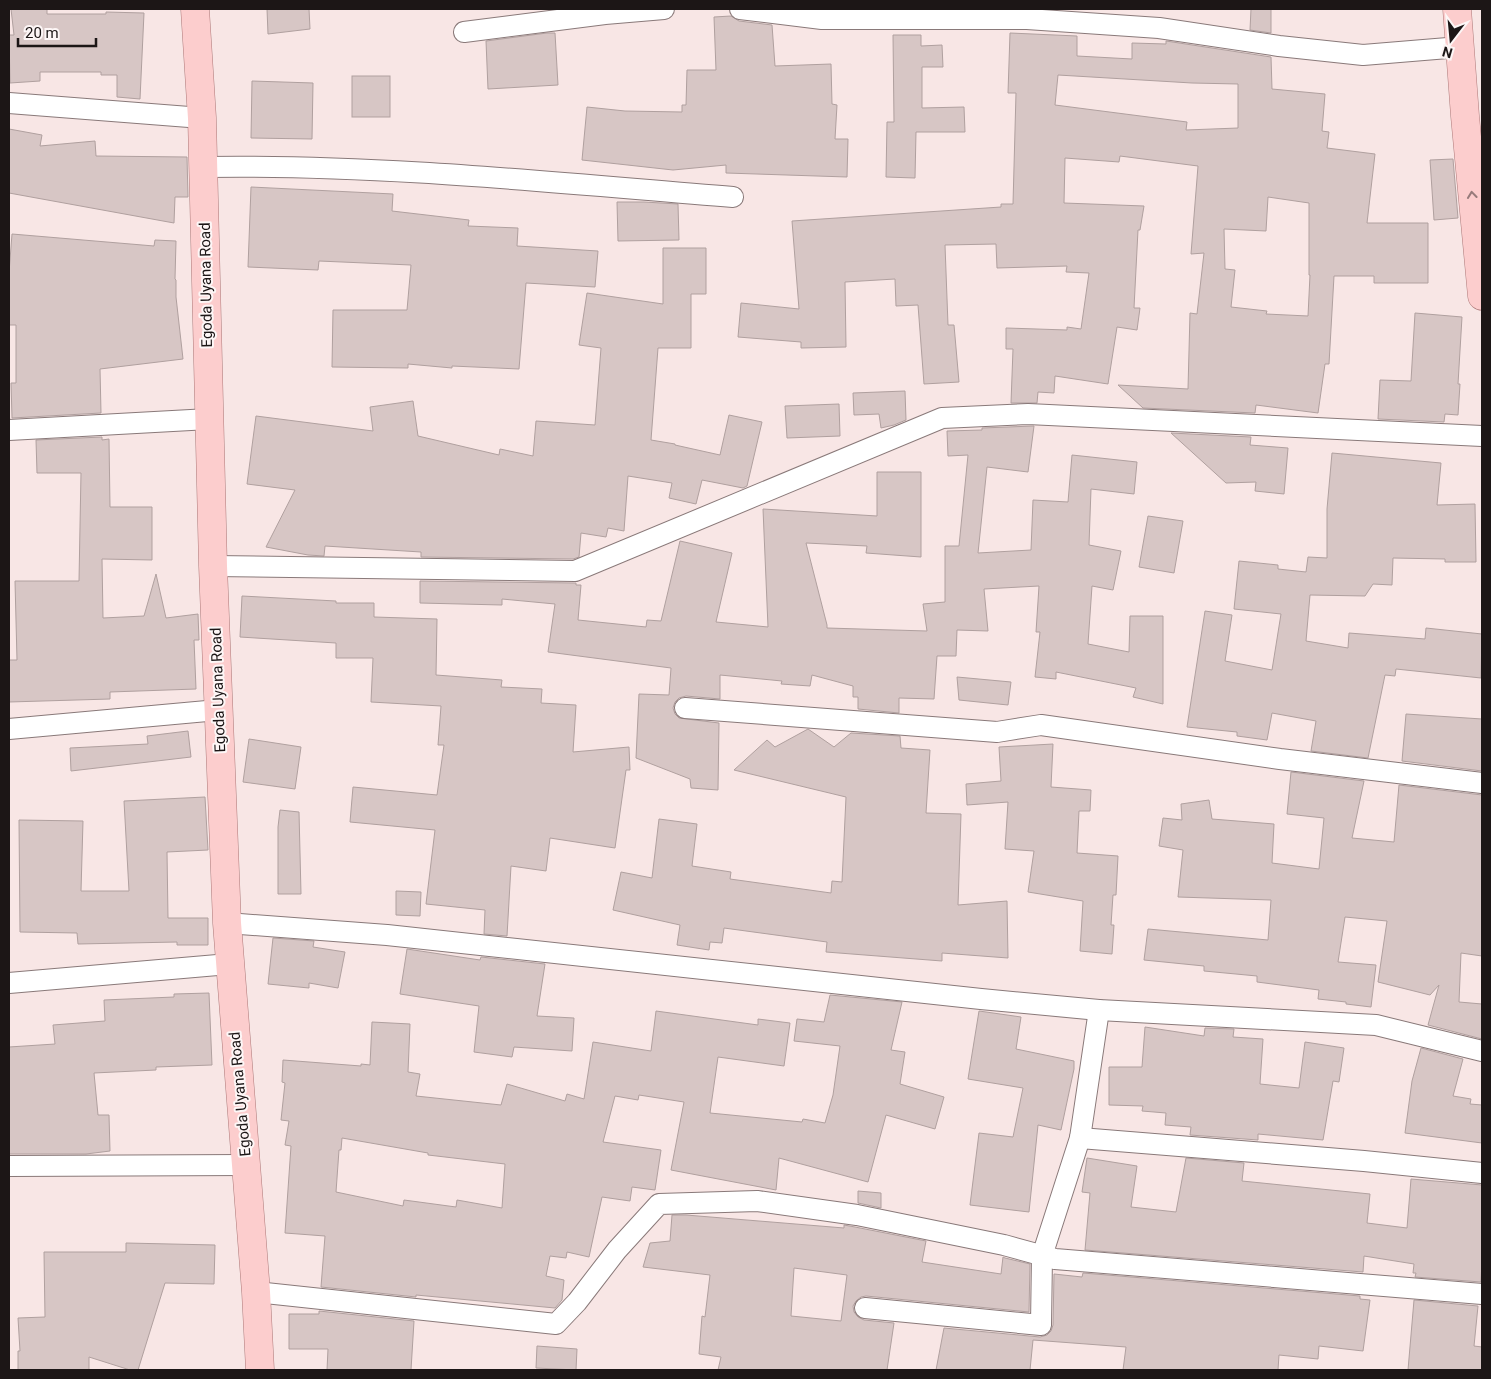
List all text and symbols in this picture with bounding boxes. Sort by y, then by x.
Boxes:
scale bar [18,15,95,47]
north arrow [1426,15,1476,65]
text: 20 m [25,24,59,42]
text: N [1440,43,1454,62]
one-way arrow [1467,191,1478,199]
street label: Egoda Uyana Road [196,222,216,348]
street label: Egoda Uyana Road [207,627,229,753]
street label: Egoda Uyana Road [226,1031,254,1157]

